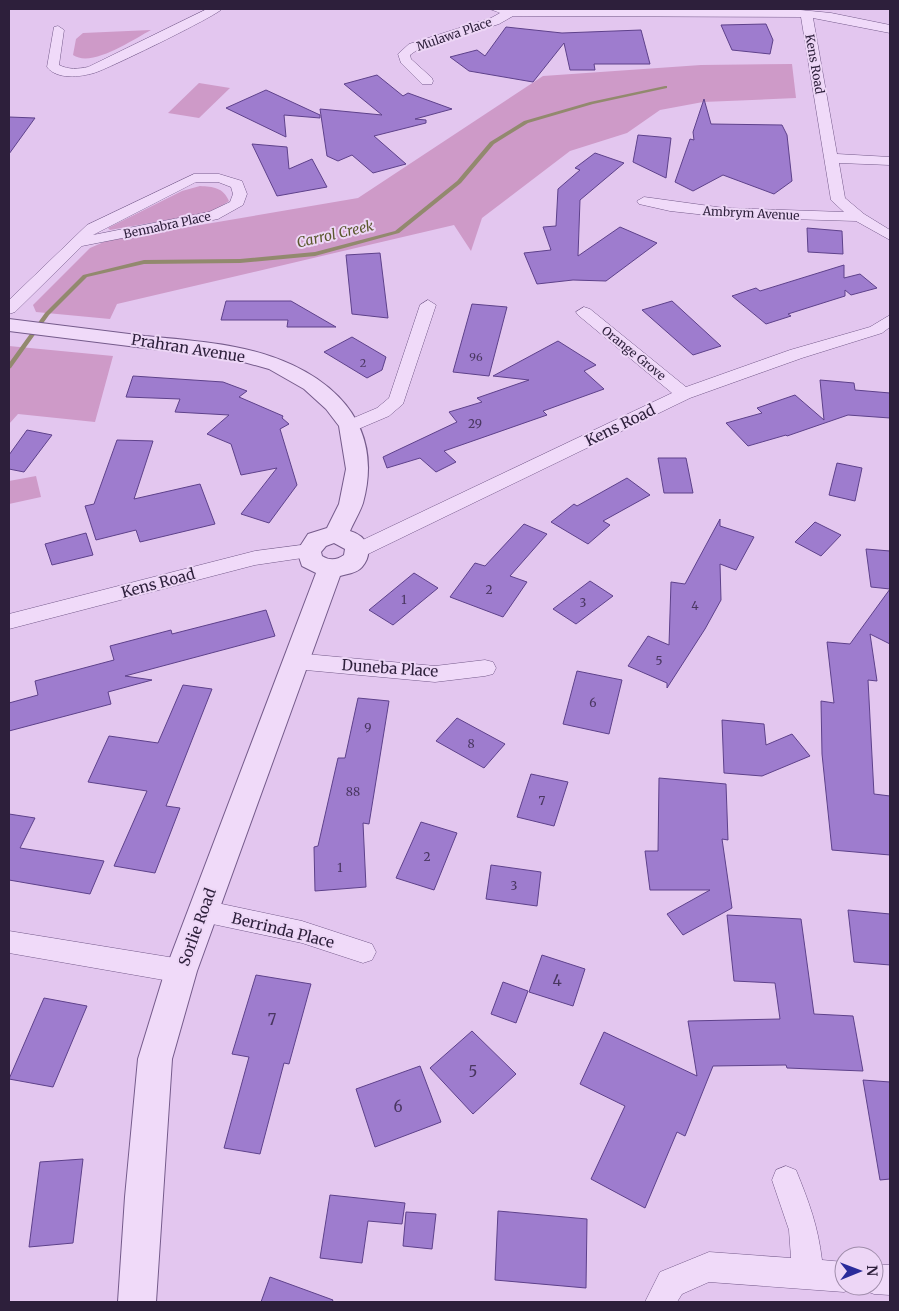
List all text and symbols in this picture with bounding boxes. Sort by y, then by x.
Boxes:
street label: Mulawa Place [414,14,494,54]
street label: Kens Road [802,33,828,95]
street label: Ambrym Avenue [701,203,800,223]
street label: Bennabra Place [122,208,212,242]
water label: Carrol Creek [295,216,376,252]
street label: Orange Grove [599,323,669,383]
street label: Prahran Avenue [130,330,246,366]
house number: 96 [469,350,483,364]
house number: 2 [360,356,366,370]
street label: Kens Road [582,400,658,450]
house number: 29 [468,416,482,431]
street label: Kens Road [119,564,197,602]
house number: 2 [485,582,493,597]
house number: 1 [401,592,407,607]
house number: 3 [580,595,587,610]
house number: 4 [691,598,699,613]
house number: 5 [655,653,663,668]
street label: Duneba Place [341,655,439,681]
house number: 6 [589,695,597,710]
house number: 9 [364,720,372,735]
house number: 8 [467,736,475,751]
house number: 88 [346,784,360,799]
house number: 7 [539,793,546,808]
house number: 2 [423,849,431,864]
house number: 1 [337,860,343,875]
house number: 3 [511,878,518,893]
street label: Sorlie Road [174,885,220,969]
street label: Berrinda Place [230,908,336,952]
house number: 4 [552,971,562,990]
house number: 7 [268,1010,277,1029]
house number: 5 [469,1062,477,1081]
house number: 6 [393,1097,403,1116]
north arrow [834,1246,884,1296]
text: N [863,1265,881,1276]

